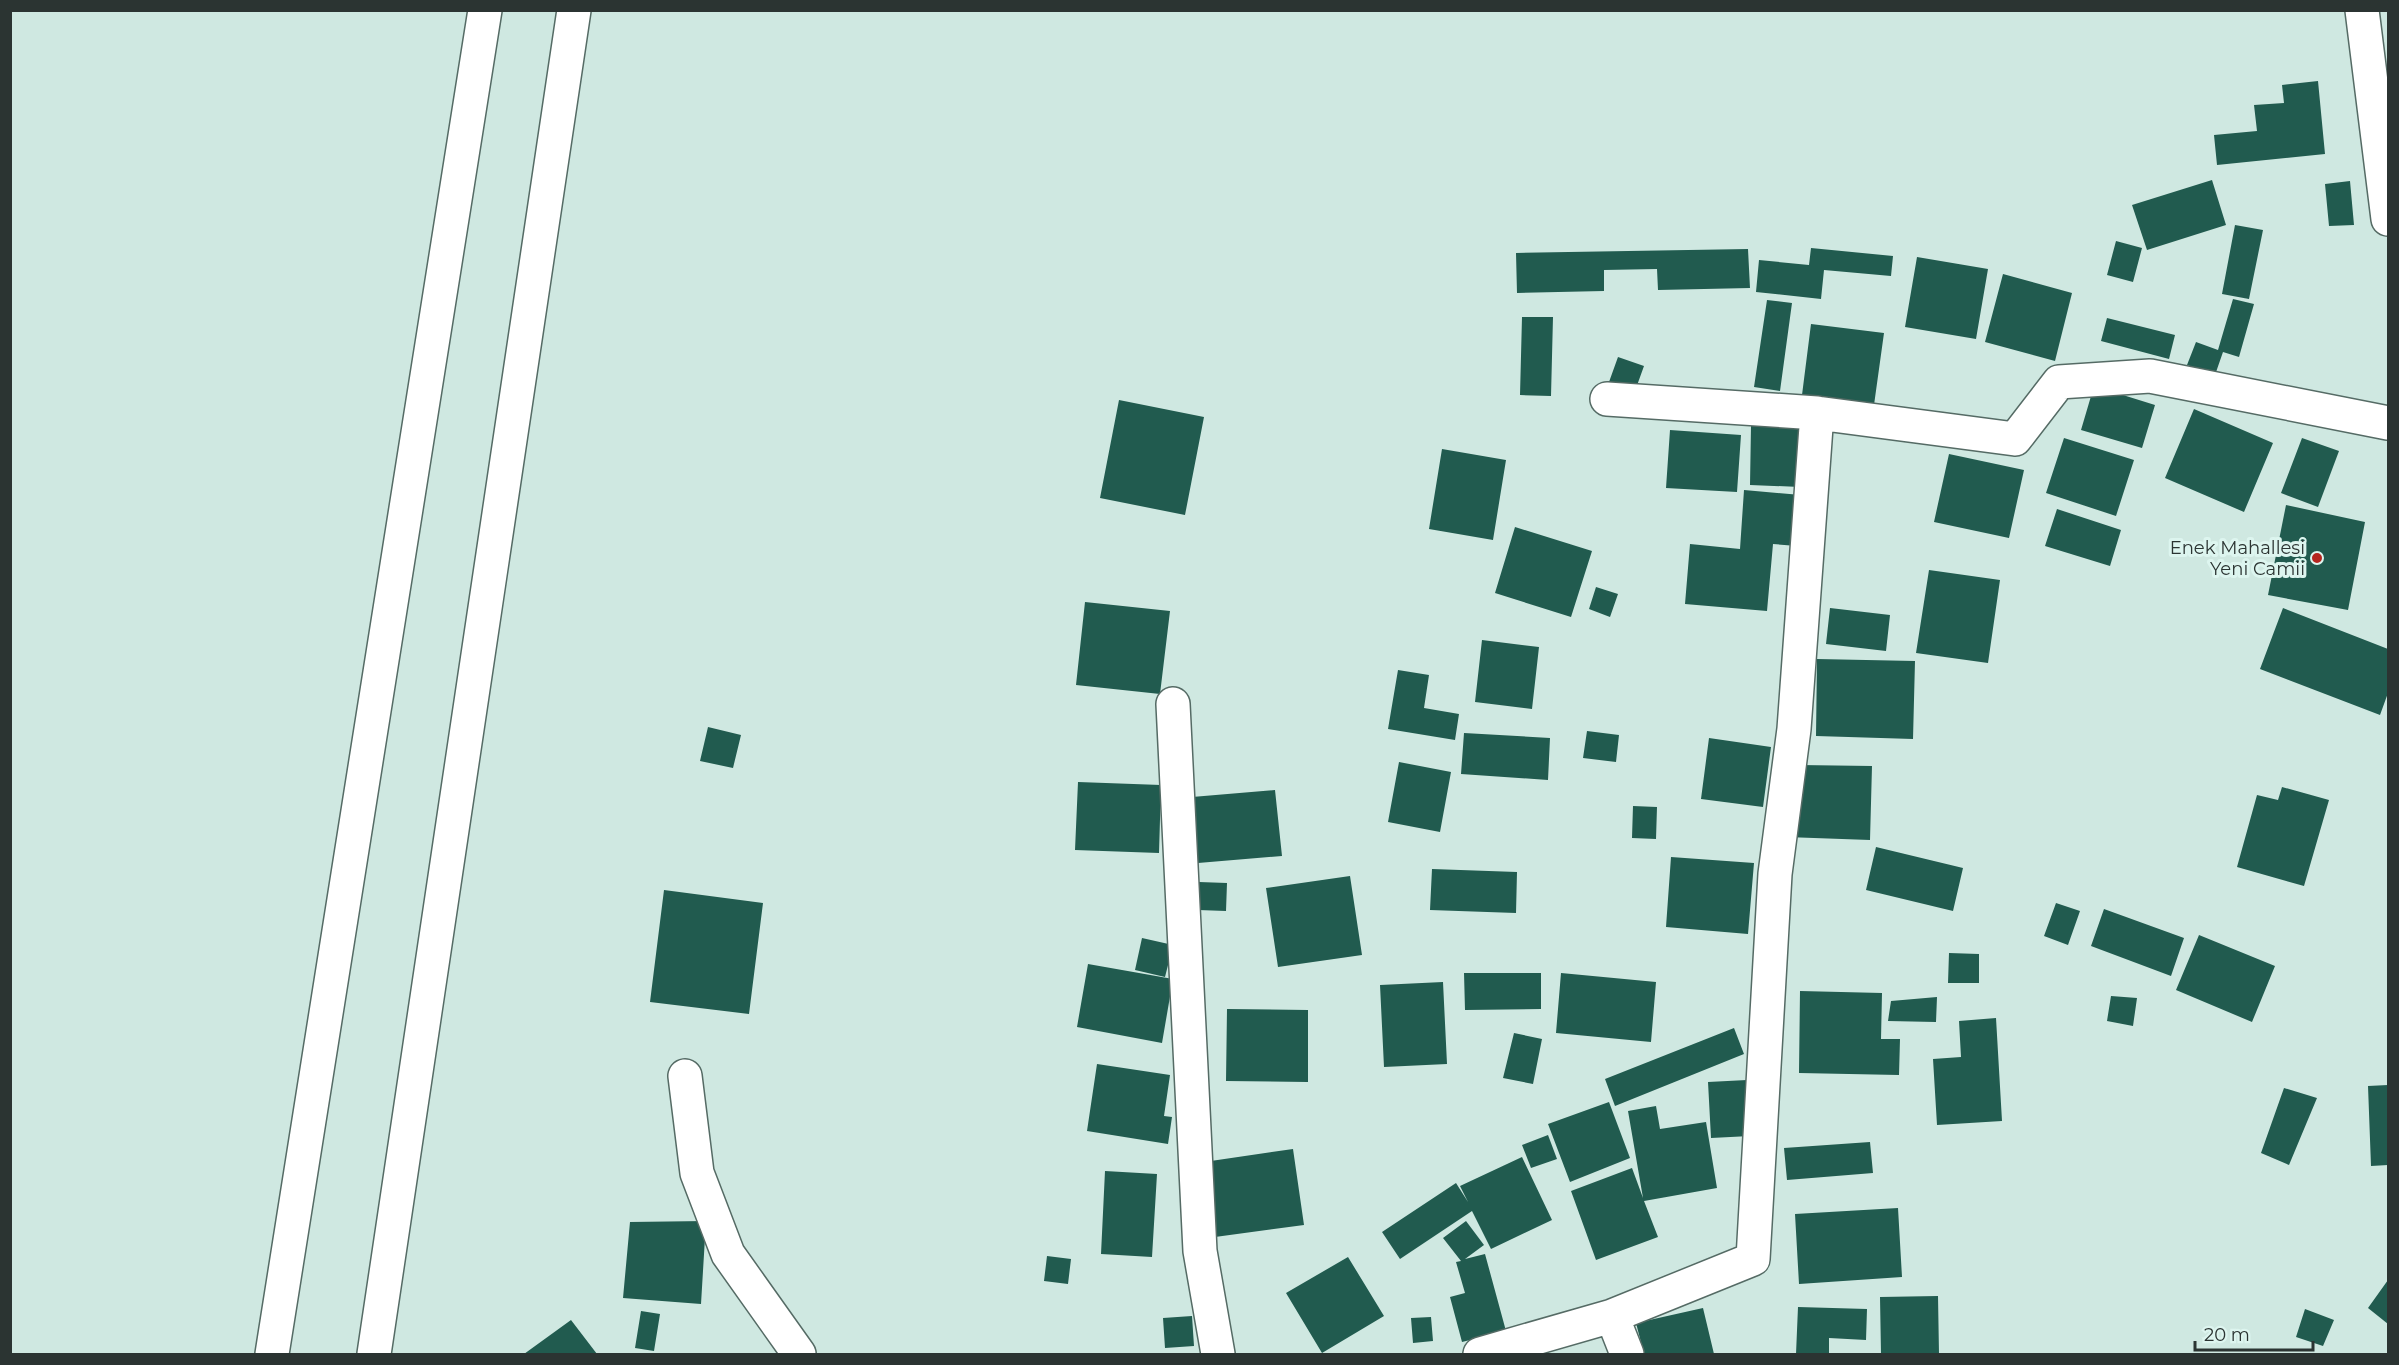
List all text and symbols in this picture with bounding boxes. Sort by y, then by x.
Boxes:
place label: Enek Mahallesi Yeni Camii [2170,537,2305,580]
marker: Enek Mahallesi Yeni Camii [2310,551,2324,565]
scale bar [2195,1314,2314,1352]
text: 20 m [2204,1324,2250,1346]

